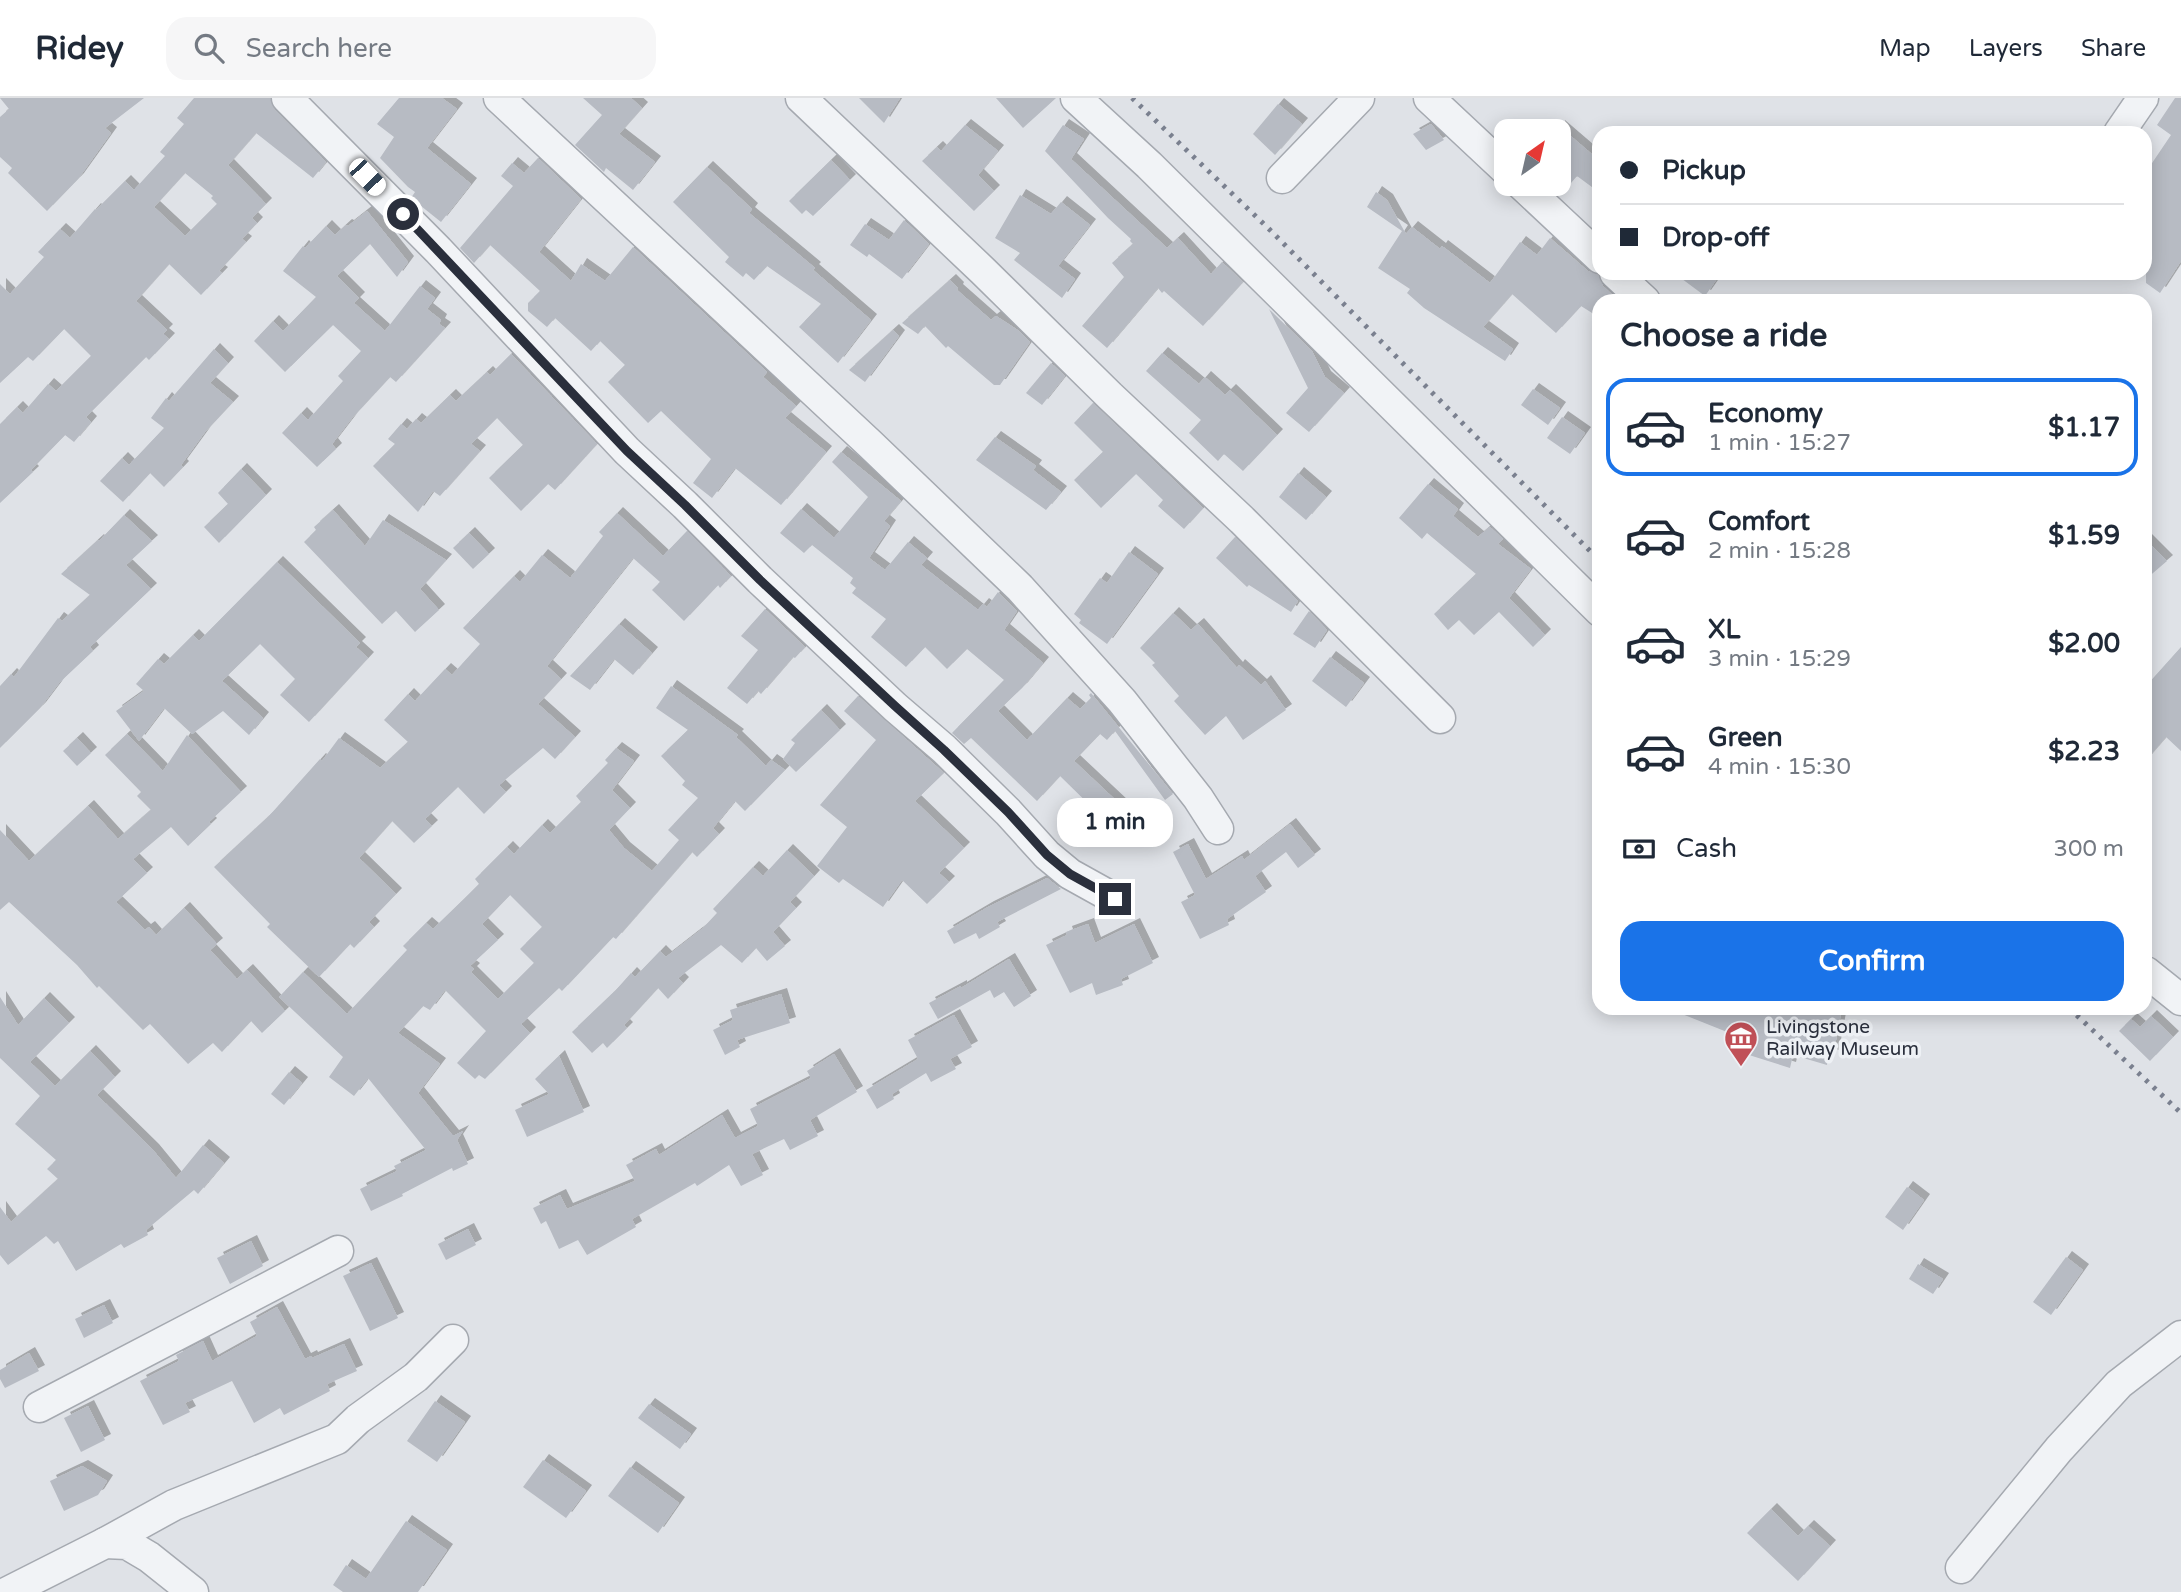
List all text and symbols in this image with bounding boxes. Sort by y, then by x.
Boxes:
search box [166,17,656,80]
text: Ridey [35,29,124,68]
icon: search [190,29,228,67]
text: Search here [246,33,392,64]
text: Map [1879,34,1931,63]
text: Layers [1969,34,2043,63]
text: Share [2081,34,2146,63]
north arrow [1494,119,1572,196]
map controls [1494,119,1571,196]
car [345,155,390,199]
text: Pickup [1662,155,1746,186]
route start [387,198,419,230]
text: Drop-off [1662,222,1769,253]
text: Choose a ride [1620,317,1827,355]
icon: car [1624,396,1687,459]
text: Economy [1708,398,1823,429]
text: $1.17 [2048,412,2120,443]
text: 1 min · 15:27 [1708,429,1851,457]
icon: car [1624,504,1687,567]
text: Comfort [1708,506,1810,537]
text: $1.59 [2048,520,2120,551]
text: 2 min · 15:28 [1708,537,1851,565]
icon: car [1624,612,1687,675]
text: XL [1708,614,1740,645]
text: $2.00 [2048,628,2120,659]
text: 3 min · 15:29 [1708,645,1851,673]
icon: car [1624,720,1687,783]
text: Green [1708,722,1783,753]
text: $2.23 [2048,736,2120,767]
text: 4 min · 15:30 [1708,753,1851,781]
callout: 1 min [1057,798,1173,846]
text: 1 min [1084,808,1146,836]
icon: cash [1620,830,1658,868]
text: Cash [1676,833,1737,864]
text: 300 m [2054,835,2124,863]
route end [1099,883,1131,915]
button: Confirm [1620,921,2124,1001]
place label: Livingstone Railway Museum [1766,1016,1919,1060]
museum icon: Livingstone Railway Museum [1722,1019,1760,1068]

